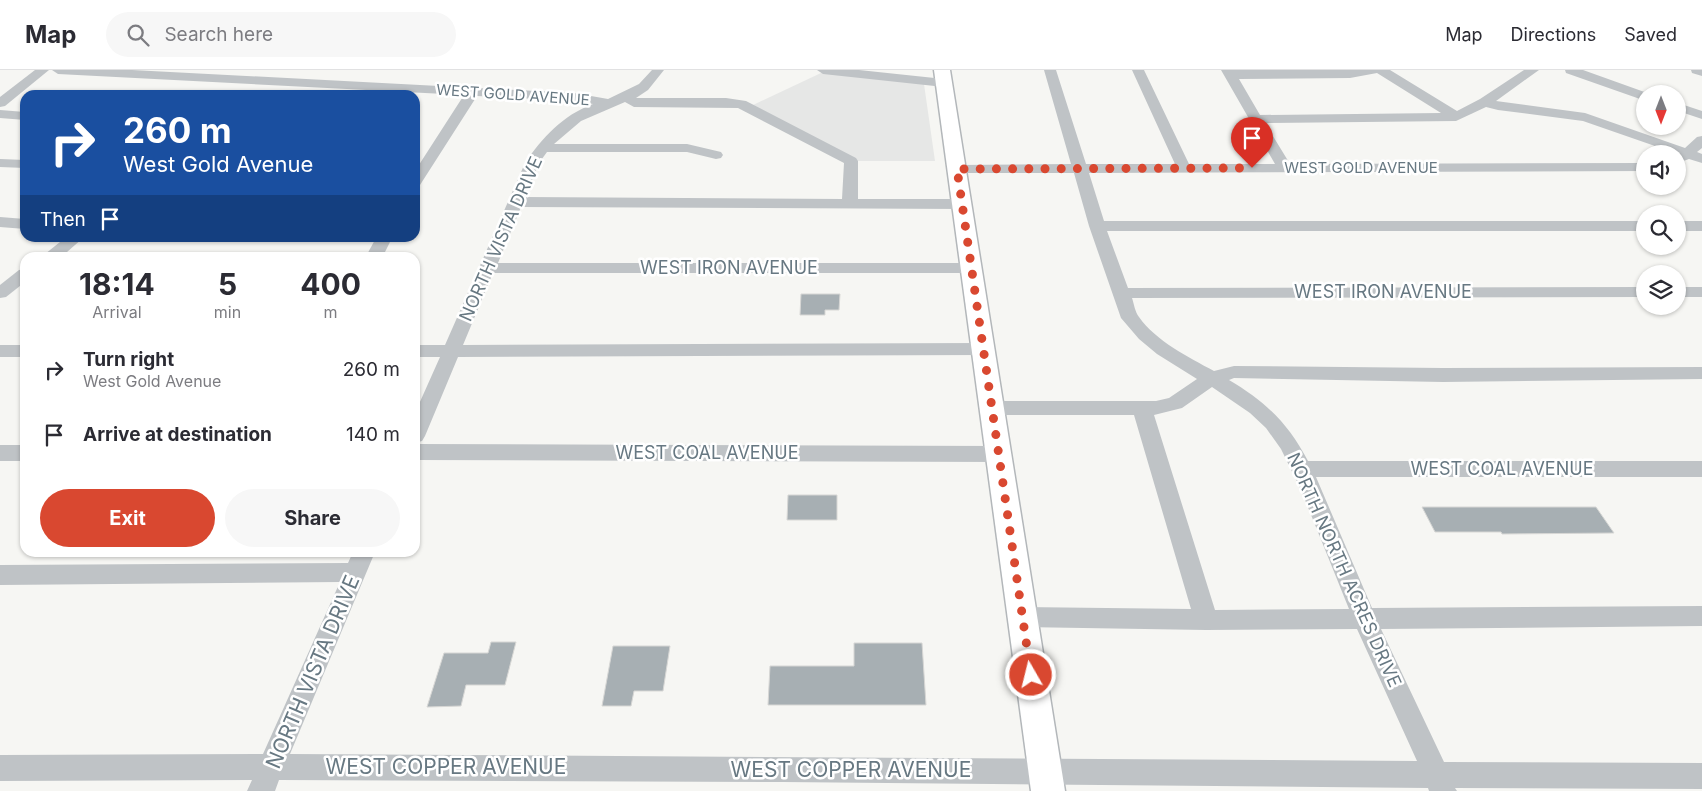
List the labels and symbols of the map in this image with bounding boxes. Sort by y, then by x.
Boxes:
street label: WEST GOLD AVENUE [436,80,590,109]
north arrow [1636,85,1686,135]
pin [1231,117,1273,168]
street label: NORTH VISTA DRIVE [455,153,546,324]
street label: WEST GOLD AVENUE [1284,158,1438,177]
street label: WEST IRON AVENUE [640,257,818,278]
street label: WEST IRON AVENUE [1294,281,1472,302]
street label: WEST COAL AVENUE [616,442,798,463]
street label: NORTH NORTH ACRES DRIVE [1283,449,1406,690]
street label: WEST COAL AVENUE [1411,458,1593,479]
street label: NORTH VISTA DRIVE [260,571,365,772]
position arrow [1004,648,1056,700]
street label: WEST COPPER AVENUE [326,754,566,779]
street label: WEST COPPER AVENUE [731,757,971,782]

